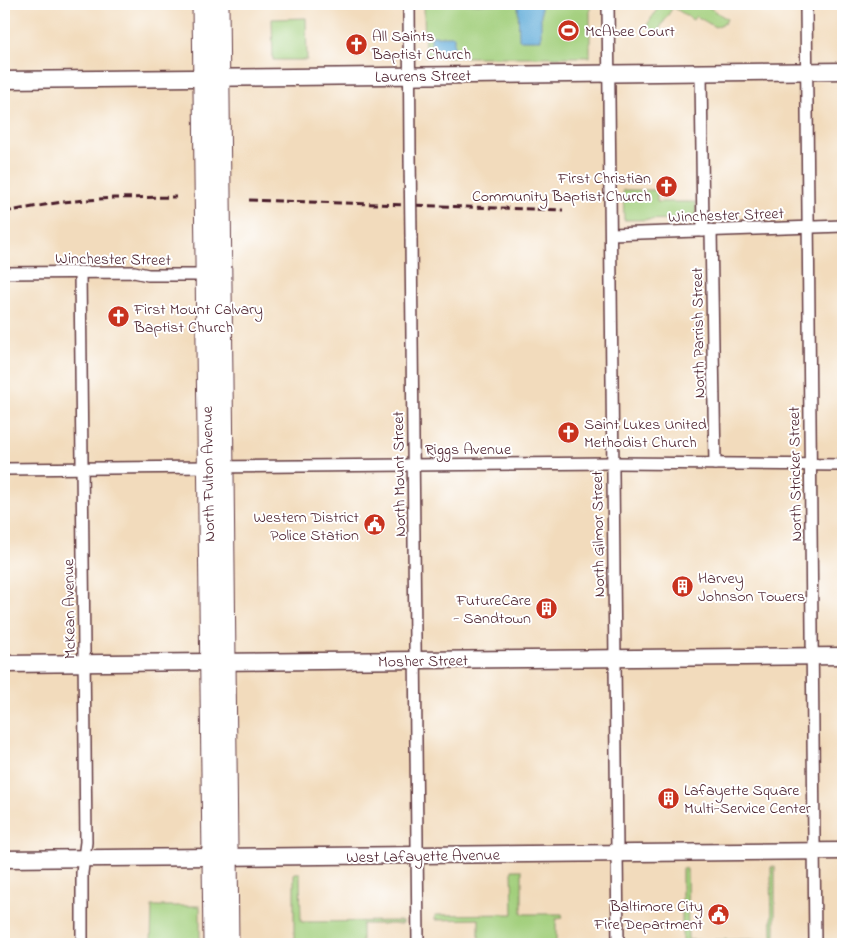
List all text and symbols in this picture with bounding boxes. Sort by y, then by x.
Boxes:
sports icon: McAbee Court [557,18,581,42]
place label: McAbee Court [585,20,676,44]
place label: All Saints Baptist Church [371,25,471,67]
church icon: All Saints Baptist Church [344,32,368,56]
street label: Laurens Street [375,64,472,90]
place label: First Christian Community Baptist Church [472,167,651,209]
church icon: First Christian Community Baptist Church [655,174,679,198]
street label: Winchester Street [668,202,785,230]
street label: Winchester Street [55,247,172,273]
street label: North Parrish Street [686,267,712,399]
place label: First Mount Calvary Baptist Church [133,298,263,340]
church icon: First Mount Calvary Baptist Church [106,305,130,329]
street label: North Fulton Avenue [196,405,222,542]
street label: North Stricker Street [783,406,809,542]
street label: North Mount Street [387,410,413,537]
place label: Saint Lukes United Methodist Church [584,413,707,455]
church icon: Saint Lukes United Methodist Church [556,420,580,444]
street label: Riggs Avenue [425,438,512,462]
street label: North Gilmor Street [586,470,612,598]
place label: Western District Police Station [253,506,360,548]
public building icon: Western District Police Station [363,513,387,537]
street label: McKean Avenue [57,558,83,659]
place label: Harvey Johnson Towers [698,567,805,609]
building icon: Harvey Johnson Towers [670,574,694,598]
place label: FutureCare - Sandtown [453,589,532,631]
building icon: FutureCare - Sandtown [535,596,559,620]
street label: Mosher Street [378,649,469,675]
place label: Lafayette Square Multi-Service Center [684,779,811,821]
building icon: Lafayette Square Multi-Service Center [656,786,680,810]
street label: West Lafayette Avenue [346,844,501,870]
place label: Baltimore City Fire Department [593,895,704,937]
public building icon: Baltimore City Fire Department [707,902,731,926]

